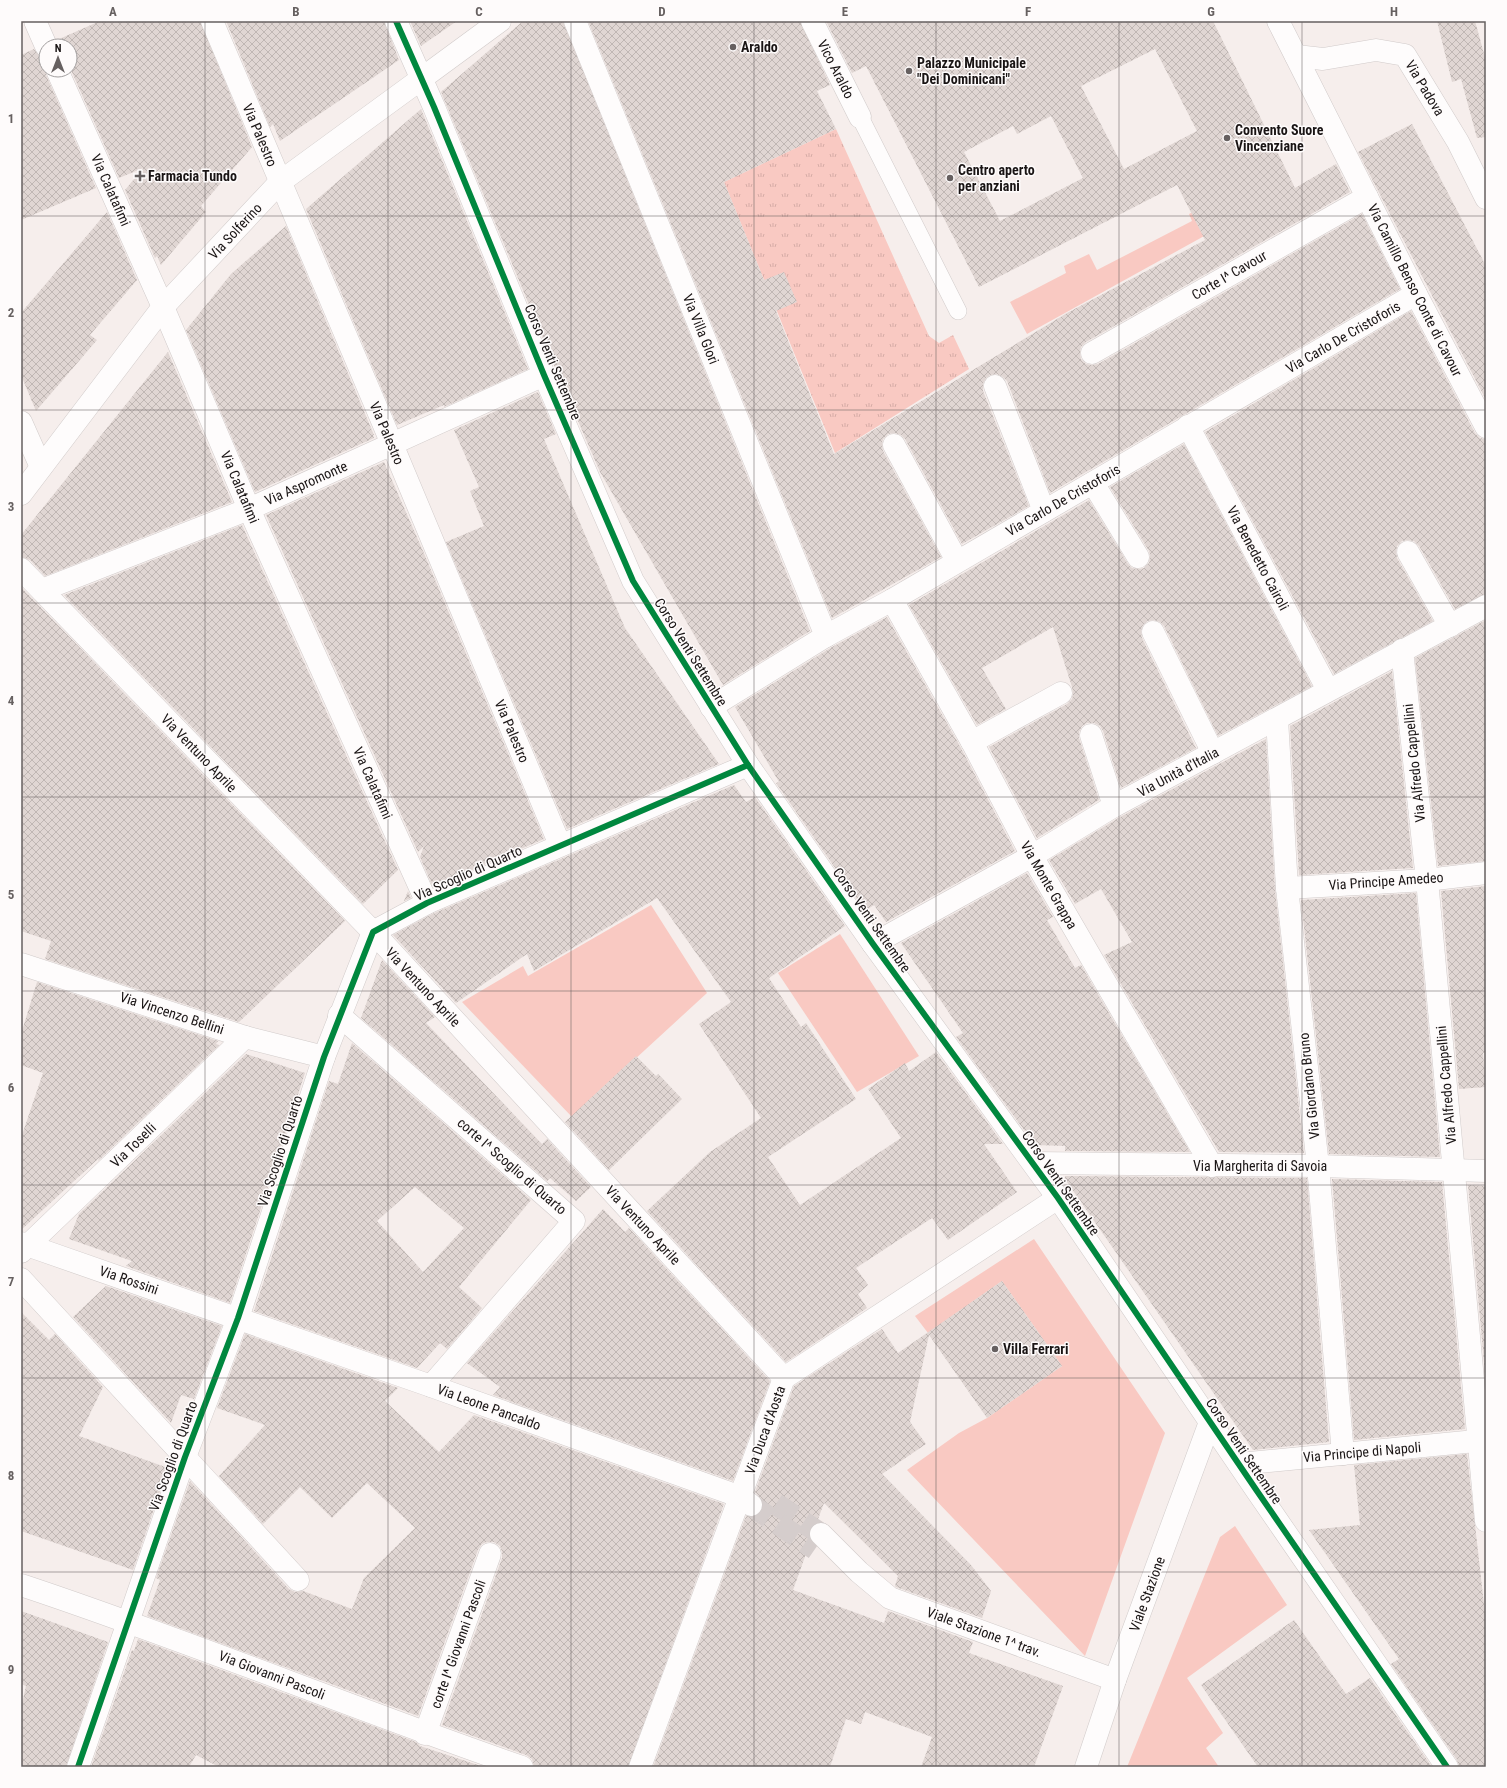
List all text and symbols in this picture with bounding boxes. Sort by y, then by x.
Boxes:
text: A [109,4,117,19]
text: B [292,4,300,19]
text: C [475,4,483,19]
text: D [658,4,666,19]
text: E [842,4,849,19]
text: F [1025,4,1031,19]
text: G [1207,4,1215,19]
text: H [1390,4,1398,19]
street label: Vico Araldo [814,37,858,101]
north arrow [38,38,78,78]
place label: Araldo [741,39,778,55]
text: N [55,42,62,55]
marker: Araldo [728,42,738,52]
place label: Palazzo Municipale "Dei Dominicani" [917,55,1026,87]
street label: Via Padova [1402,57,1448,119]
marker: Palazzo Municipale "Dei Dominicani" [904,66,914,76]
street label: Via Palestro [240,101,280,169]
text: 1 [8,111,14,126]
place label: Convento Suore Vincenziane [1235,122,1324,154]
marker: Convento Suore Vincenziane [1222,133,1232,143]
street label: Via Calatafimi [88,152,134,228]
place label: Centro aperto per anziani [958,162,1035,194]
place label: Farmacia Tundo [148,168,237,184]
marker: Farmacia Tundo [135,171,145,181]
marker: Centro aperto per anziani [945,173,955,183]
street label: Via Solferino [205,200,265,262]
street label: Via Camillo Benso Conte di Cavour [1364,201,1466,379]
street label: Corte I^ Cavour [1189,247,1269,303]
street label: Via Villa Glori [680,292,722,366]
street label: Via Carlo De Cristoforis [1283,298,1403,376]
street label: Corso Venti Settembre [521,302,585,423]
text: 2 [8,305,15,320]
street label: Via Palestro [367,399,407,467]
street label: Via Calatafimi [218,448,262,526]
street label: Via Aspromonte [262,458,350,508]
street label: Via Carlo De Cristoforis [1003,461,1123,539]
text: 3 [8,499,14,514]
street label: Via Benedetto Cairoli [1224,503,1292,613]
street label: Corso Venti Settembre [651,595,731,709]
text: 4 [8,693,15,708]
street label: Via Palestro [492,697,532,765]
street label: Via Alfredo Cappellini [1400,703,1428,823]
street label: Via Ventuno Aprile [158,711,240,796]
street label: Via Unità d'Italia [1135,744,1221,800]
street label: Via Calatafimi [350,745,396,821]
street label: Via Monte Grappa [1017,838,1081,932]
street label: Via Scoglio di Quarto [412,842,524,904]
street label: Corso Venti Settembre [830,865,914,976]
street label: Via Principe Amedeo [1328,869,1444,893]
text: 5 [8,887,15,902]
street label: Via Ventuno Aprile [382,944,464,1030]
street label: Via Vincenzo Bellini [118,989,226,1037]
street label: Via Alfredo Cappellini [1433,1025,1459,1145]
street label: Via Giordano Bruno [1295,1032,1323,1140]
text: 6 [8,1080,15,1095]
street label: Via Scoglio di Quarto [254,1093,306,1209]
street label: corte I^ Scoglio di Quarto [454,1114,570,1218]
street label: Via Toselli [107,1119,159,1171]
street label: Corso Venti Settembre [1019,1128,1103,1239]
street label: Via Margherita di Savoia [1193,1158,1327,1174]
street label: Via Ventuno Aprile [602,1182,684,1268]
street label: Via Rossini [97,1262,161,1298]
text: 7 [8,1274,15,1289]
place label: Villa Ferrari [1003,1341,1069,1357]
marker: Villa Ferrari [990,1344,1000,1354]
street label: Via Leone Pancaldo [435,1381,543,1433]
street label: Via Duca d'Aosta [742,1384,788,1476]
street label: Corso Venti Settembre [1203,1395,1286,1507]
street label: Via Scoglio di Quarto [146,1399,200,1513]
street label: Via Principe di Napoli [1302,1439,1422,1465]
text: 8 [8,1468,14,1483]
street label: Viale Stazione [1126,1554,1168,1634]
street label: corte I^ Giovanni Pascoli [427,1578,489,1710]
street label: Viale Stazione 1^ trav. [925,1604,1043,1660]
street label: Via Giovanni Pascoli [217,1647,327,1703]
text: 9 [8,1662,14,1677]

